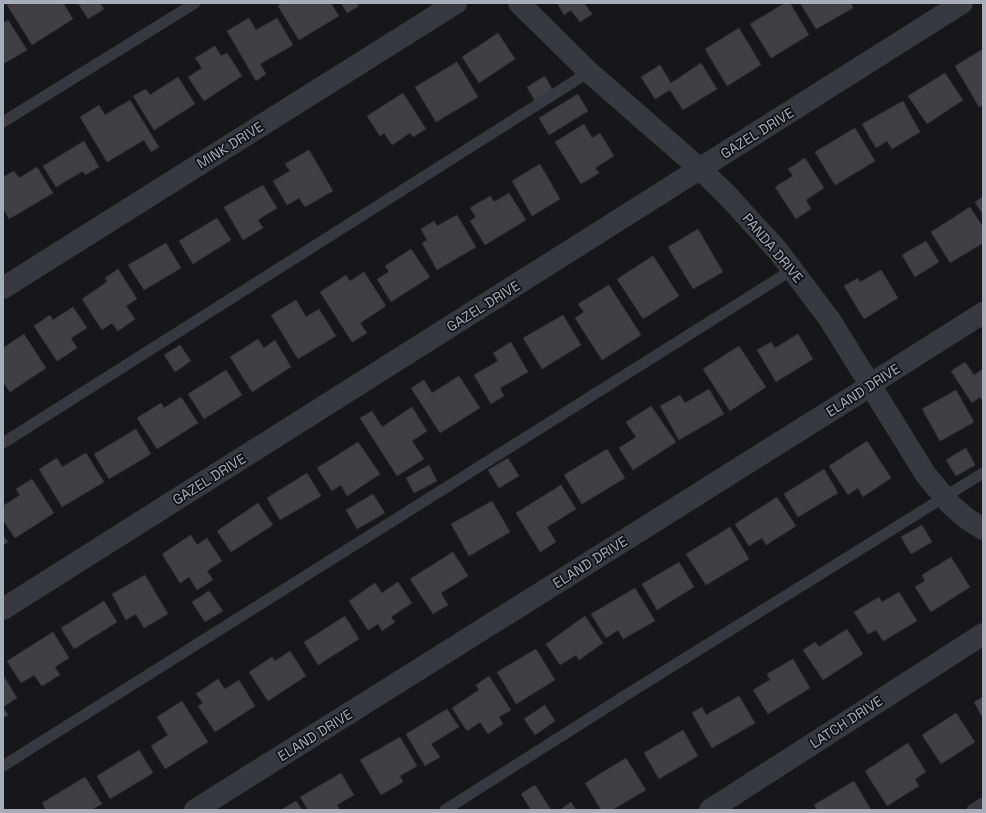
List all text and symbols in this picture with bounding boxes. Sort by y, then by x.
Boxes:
street label: GAZEL DRIVE [717,103,797,163]
street label: MINK DRIVE [193,117,267,173]
street label: PANDA DRIVE [739,210,807,287]
street label: GAZEL DRIVE [443,276,523,336]
street label: ELAND DRIVE [823,359,903,421]
street label: GAZEL DRIVE [169,449,249,509]
street label: ELAND DRIVE [549,532,631,592]
street label: LATCH DRIVE [806,692,886,752]
street label: ELAND DRIVE [274,705,356,765]

